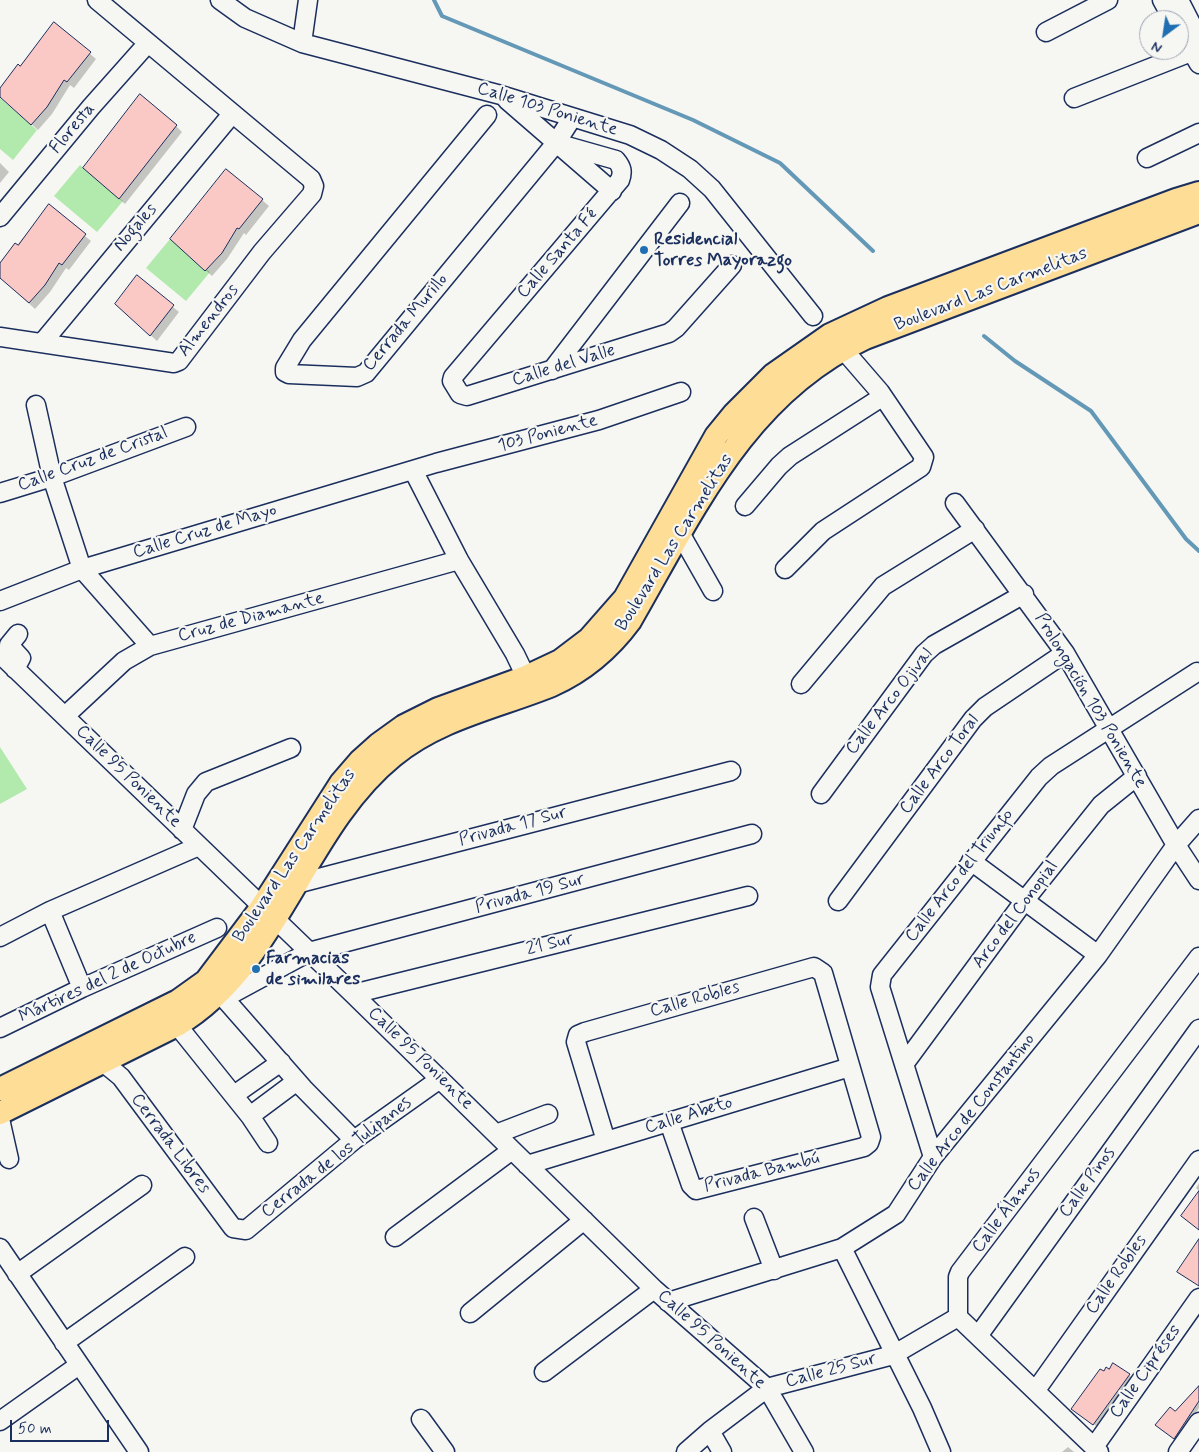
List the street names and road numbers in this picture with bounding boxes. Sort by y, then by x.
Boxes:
street label: Calle 103 Poniente [474,78,620,142]
street label: Floresta [46,99,100,159]
street label: Nogales [110,199,162,257]
street label: Calle Santa Fé [513,205,603,303]
street label: Boulevard Las Carmelitas [892,243,1090,337]
street label: Cerrada Murillo [359,270,453,376]
street label: Almendros [174,280,244,362]
street label: Calle del Valle [510,340,618,392]
street label: 103 Poniente [496,410,600,458]
street label: Calle Cruz de Cristal [15,423,171,497]
street label: Boulevard Las Carmelitas [612,450,738,636]
street label: Calle Cruz de Mayo [130,500,280,564]
street label: Cruz de Diamante [176,588,326,648]
street label: Prolongación 103 Poniente [1029,610,1151,792]
street label: Calle Arco Ojival [842,645,938,759]
street label: Calle Arco Toral [896,711,984,819]
street label: Calle 95 Poniente [71,721,185,833]
street label: Boulevard Las Carmelitas [229,765,361,947]
street label: Privada 17 Sur [457,802,569,852]
street label: Calle Arco del Triunfo [901,805,1019,947]
street label: Arco del Conopial [968,857,1064,973]
street label: Privada 19 Sur [473,869,587,919]
street label: Mártires del 2 de Octubre [16,927,200,1029]
street label: 21 Sur [524,929,576,961]
street label: Calle Robles [648,977,742,1023]
street label: Calle 95 Poniente [363,1003,477,1115]
street label: Calle Arco de Constantino [904,1030,1040,1196]
street label: Cerrada Libres [125,1090,215,1198]
street label: Calle Abeto [643,1092,735,1140]
street label: Cerrada de los Tulipanes [257,1093,417,1223]
street label: Calle Pinos [1055,1144,1121,1222]
street label: Privada Bambú [702,1148,822,1198]
street label: Calle Álamos [968,1164,1046,1258]
street label: Calle Robles [1082,1231,1152,1319]
street label: Calle 95 Poniente [652,1286,770,1394]
street label: Calle Cipréses [1106,1321,1186,1423]
street label: Calle 25 Sur [783,1349,879,1393]

